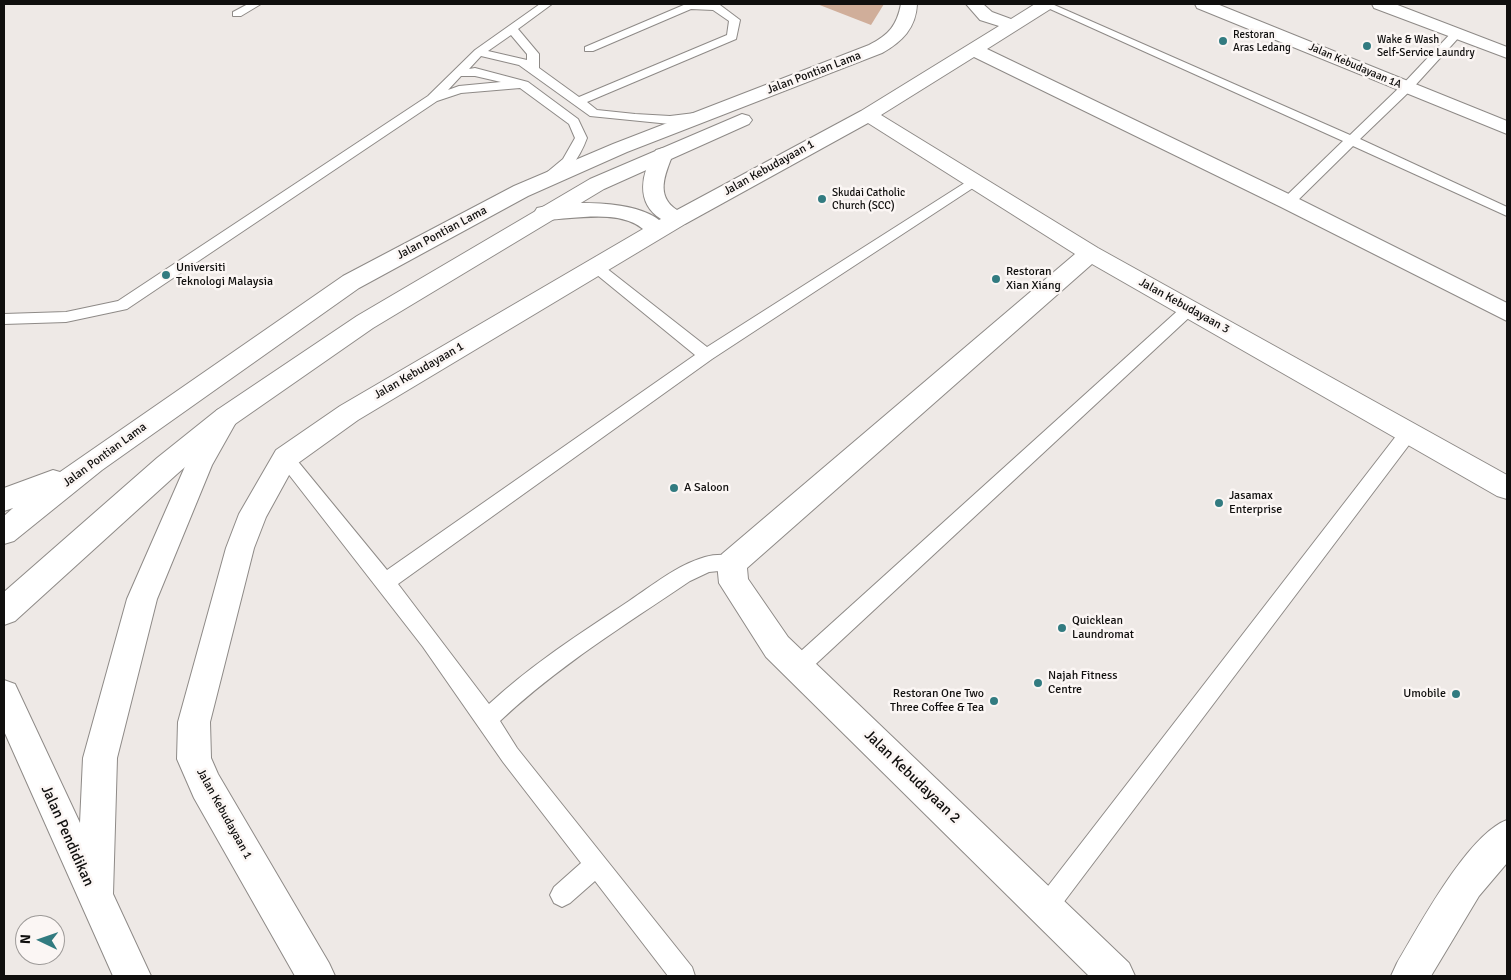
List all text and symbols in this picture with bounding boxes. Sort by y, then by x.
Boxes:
place label: Restoran Aras Ledang [1233,28,1291,54]
place label: Wake & Wash Self-Service Laundry [1377,33,1475,59]
marker: Restoran Aras Ledang [1217,35,1229,47]
street label: Jalan Kebudayaan 1A [1307,40,1403,92]
marker: Wake & Wash Self-Service Laundry [1361,40,1373,52]
street label: Jalan Pontian Lama [765,48,863,98]
street label: Jalan Kebudayaan 1 [721,137,817,199]
place label: Skudai Catholic Church (SCC) [832,186,905,212]
marker: Skudai Catholic Church (SCC) [816,193,828,205]
street label: Jalan Pontian Lama [395,203,489,263]
place label: Universiti Teknologi Malaysia [176,261,273,289]
place label: Restoran Xian Xiang [1006,265,1061,293]
marker: Universiti Teknologi Malaysia [160,269,172,281]
marker: Restoran Xian Xiang [990,273,1002,285]
street label: Jalan Kebudayaan 3 [1136,275,1232,337]
street label: Jalan Kebudayaan 1 [371,339,467,403]
street label: Jalan Pontian Lama [60,420,150,490]
place label: A Saloon [684,481,729,495]
marker: A Saloon [668,482,680,494]
place label: Jasamax Enterprise [1229,489,1282,517]
marker: Jasamax Enterprise [1213,497,1225,509]
place label: Quicklean Laundromat [1072,614,1134,642]
marker: Quicklean Laundromat [1056,622,1068,634]
place label: Najah Fitness Centre [1048,669,1118,697]
marker: Najah Fitness Centre [1032,677,1044,689]
place label: Restoran One Two Three Coffee & Tea [890,687,984,715]
place label: Umobile [1403,687,1446,701]
marker: Umobile [1450,688,1462,700]
marker: Restoran One Two Three Coffee & Tea [988,695,1000,707]
street label: Jalan Kebudayaan 2 [860,727,964,827]
street label: Jalan Kebudayaan 1 [193,766,255,862]
street label: Jalan Pendidikan [37,783,97,889]
north arrow [15,915,65,965]
text: N [17,934,34,945]

